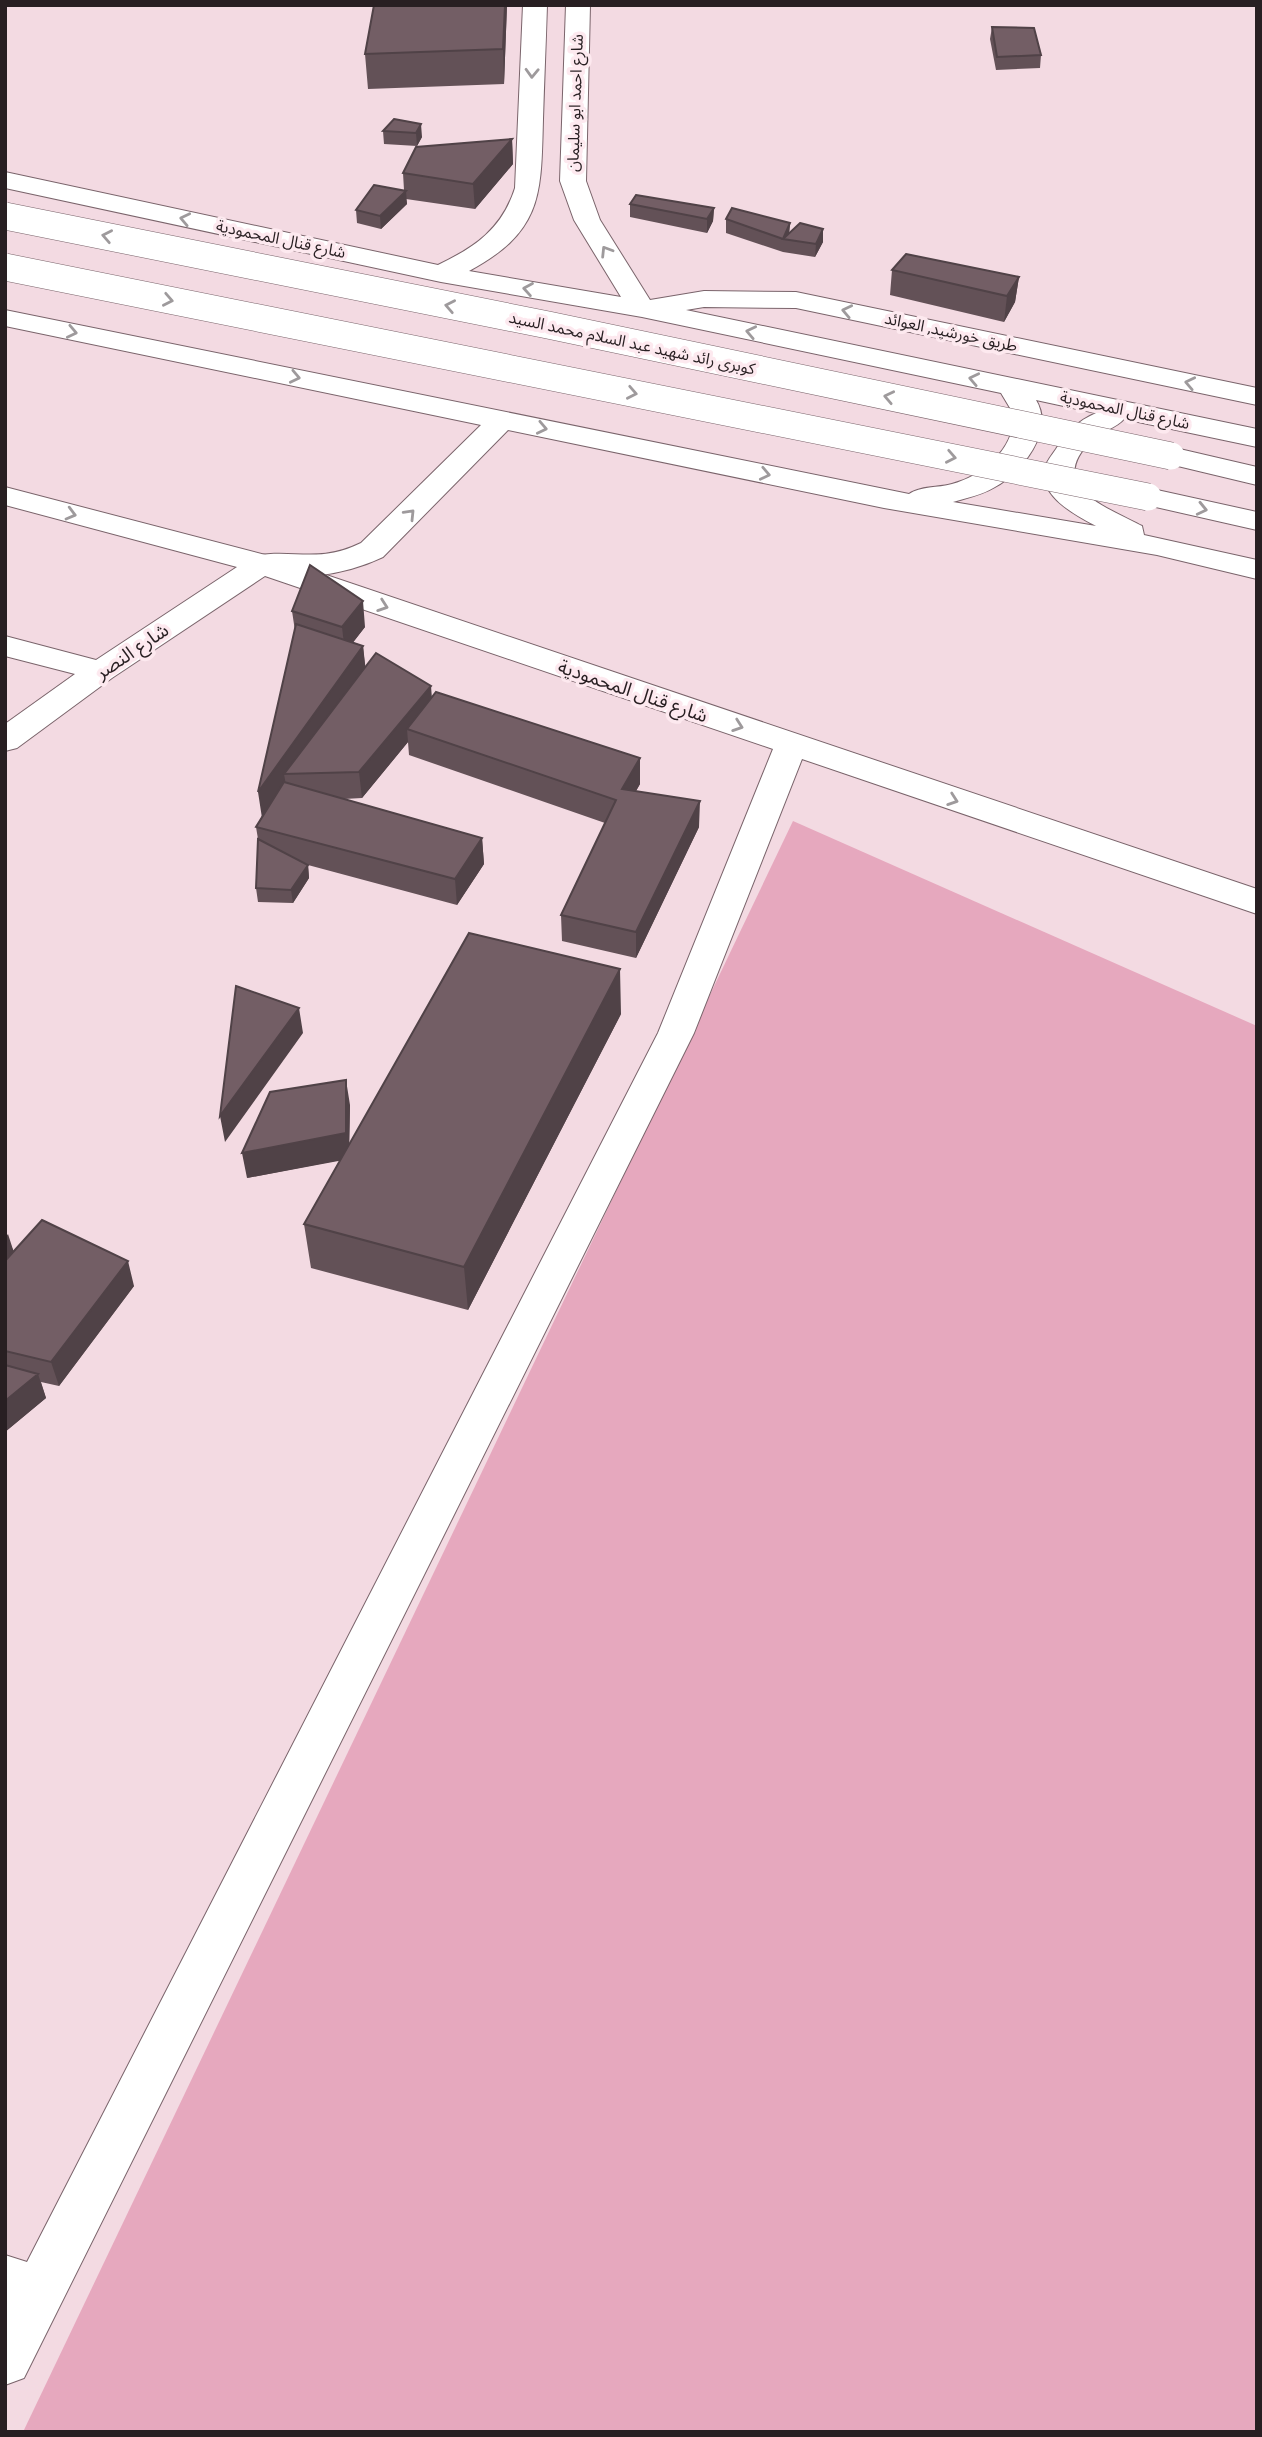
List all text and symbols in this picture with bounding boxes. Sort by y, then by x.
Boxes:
street label: شارع احمد ابو سليمان [563,34,590,172]
one-way arrow [525,68,540,79]
one-way arrow [179,212,191,227]
street label: شارع قنال المحمودية [214,216,348,265]
one-way arrow [101,230,113,245]
one-way arrow [602,246,615,259]
one-way arrow [522,282,534,297]
one-way arrow [162,291,174,306]
one-way arrow [444,299,456,314]
one-way arrow [841,304,853,319]
street label: كوبرى رائد شهيد عبد السلام محمد السيد [506,308,757,381]
street label: طريق خورشيد, العوائد [883,309,1019,356]
one-way arrow [66,323,78,338]
one-way arrow [745,326,757,341]
one-way arrow [289,369,301,384]
one-way arrow [968,372,980,387]
one-way arrow [1184,376,1196,391]
one-way arrow [626,384,638,399]
street label: شارع قنال المحمودية [1058,387,1192,436]
one-way arrow [883,391,895,405]
one-way arrow [536,420,548,435]
one-way arrow [945,448,957,463]
one-way arrow [759,466,771,481]
one-way arrow [1196,501,1208,515]
one-way arrow [65,506,77,520]
one-way arrow [402,510,414,522]
one-way arrow [377,598,389,612]
street label: شارع النصر [90,618,174,686]
street label: شارع قنال المحمودية [555,655,711,729]
one-way arrow [731,718,743,732]
one-way arrow [947,792,959,806]

